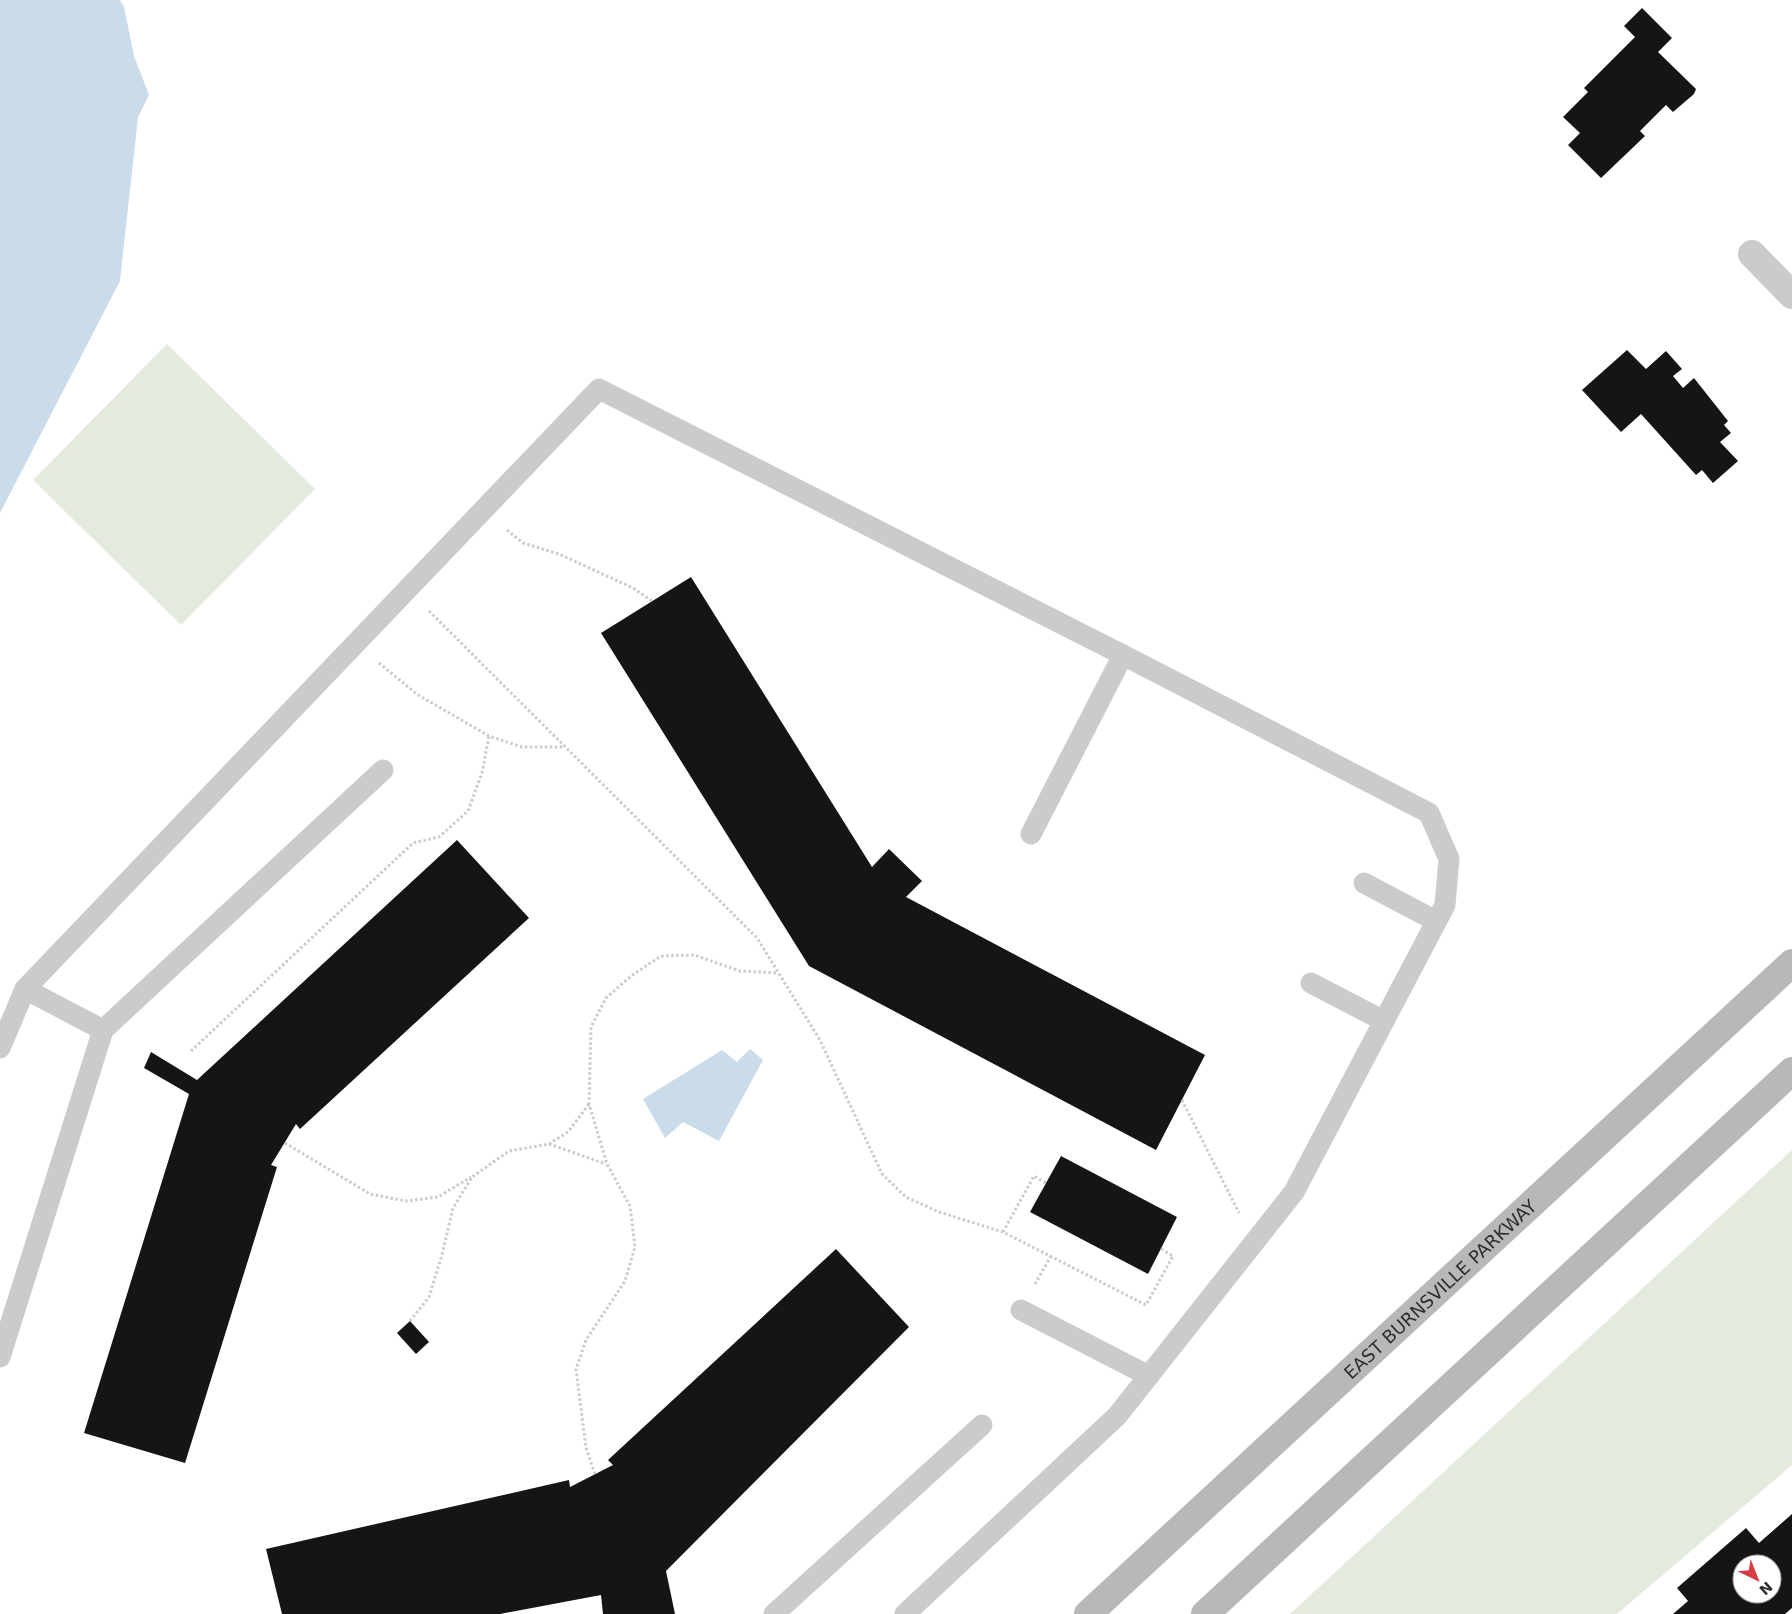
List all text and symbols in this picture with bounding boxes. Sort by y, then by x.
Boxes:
street label: EAST BURNSVILLE PARKWAY [1339,1194,1541,1383]
north arrow [1732,1554,1782,1604]
text: N [1756,1579,1776,1598]

